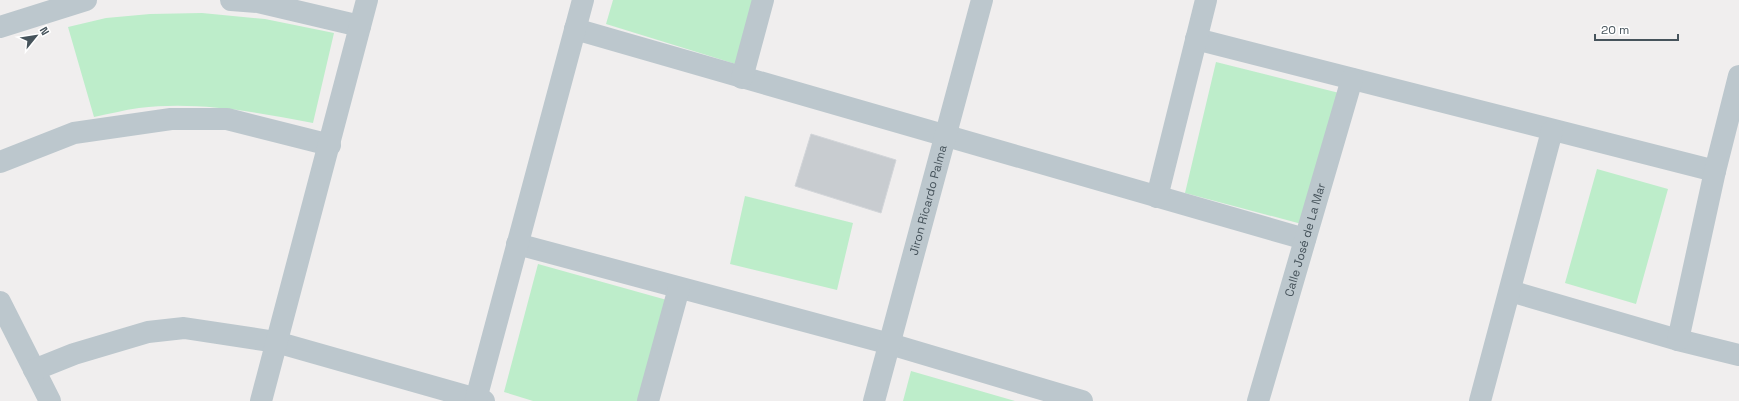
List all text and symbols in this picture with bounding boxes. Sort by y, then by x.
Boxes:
north arrow [16,16,56,56]
scale bar [1595,16,1678,42]
text: 20 m [1601,22,1629,38]
text: N [37,24,53,38]
street label: Jiron Ricardo Palma [906,143,951,257]
street label: Calle José de La Mar [1281,180,1329,299]

